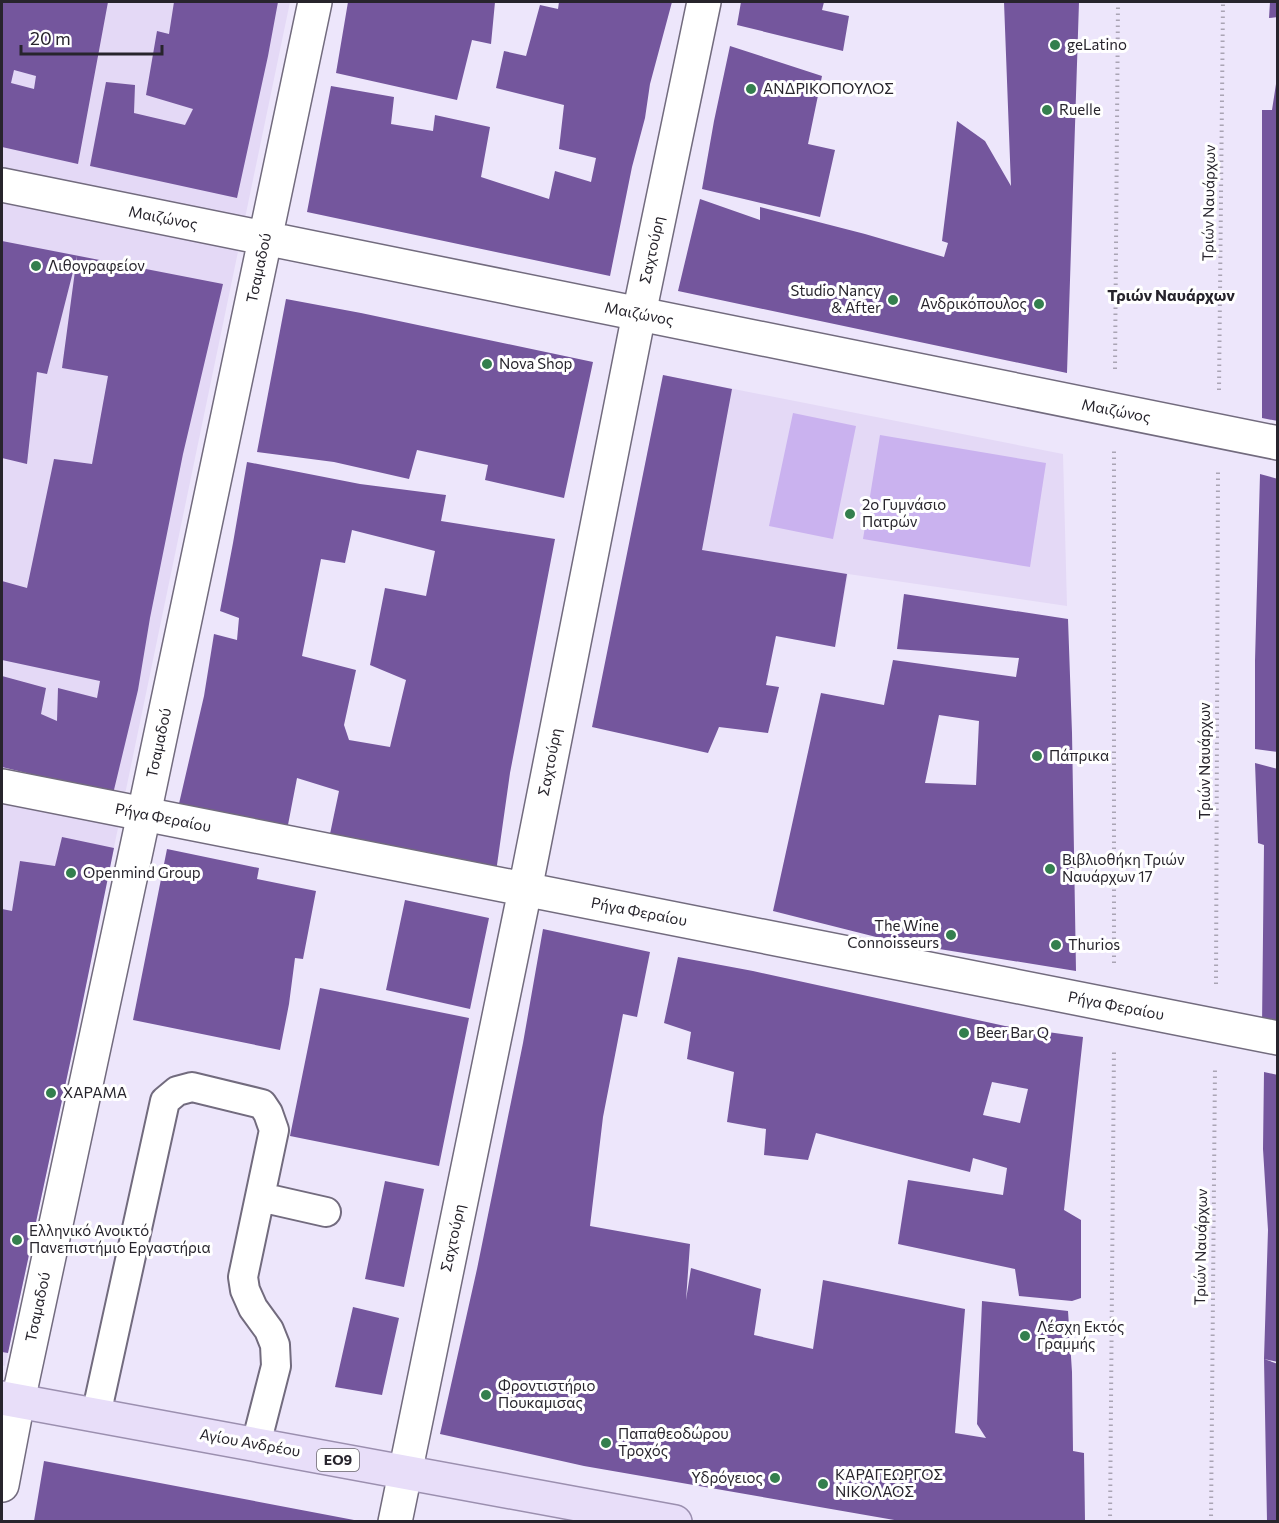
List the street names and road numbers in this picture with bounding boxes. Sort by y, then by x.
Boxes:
street label: Τριών Ναυάρχων [1198,144,1218,262]
street label: Μαιζώνος [127,202,199,233]
street label: Σαχτούρη [635,214,667,285]
street label: Τσαμαδού [242,231,274,304]
street label: Μαιζώνος [603,298,675,329]
street label: Μαιζώνος [1080,395,1152,426]
street label: Τριών Ναυάρχων [1195,702,1213,819]
street label: Τσαμαδού [142,706,174,779]
street label: Σαχτούρη [534,726,564,797]
street label: Ρήγα Φεραίου [114,799,213,835]
street label: Ρήγα Φεραίου [590,893,689,929]
street label: Ρήγα Φεραίου [1067,987,1166,1023]
street label: Τριών Ναυάρχων [1190,1188,1210,1306]
street label: Σαχτούρη [436,1202,468,1273]
street label: Τσαμαδού [21,1270,53,1343]
street label: Αγίου Ανδρέου [198,1424,302,1460]
road number: ΕΟ9 [317,1449,359,1471]

